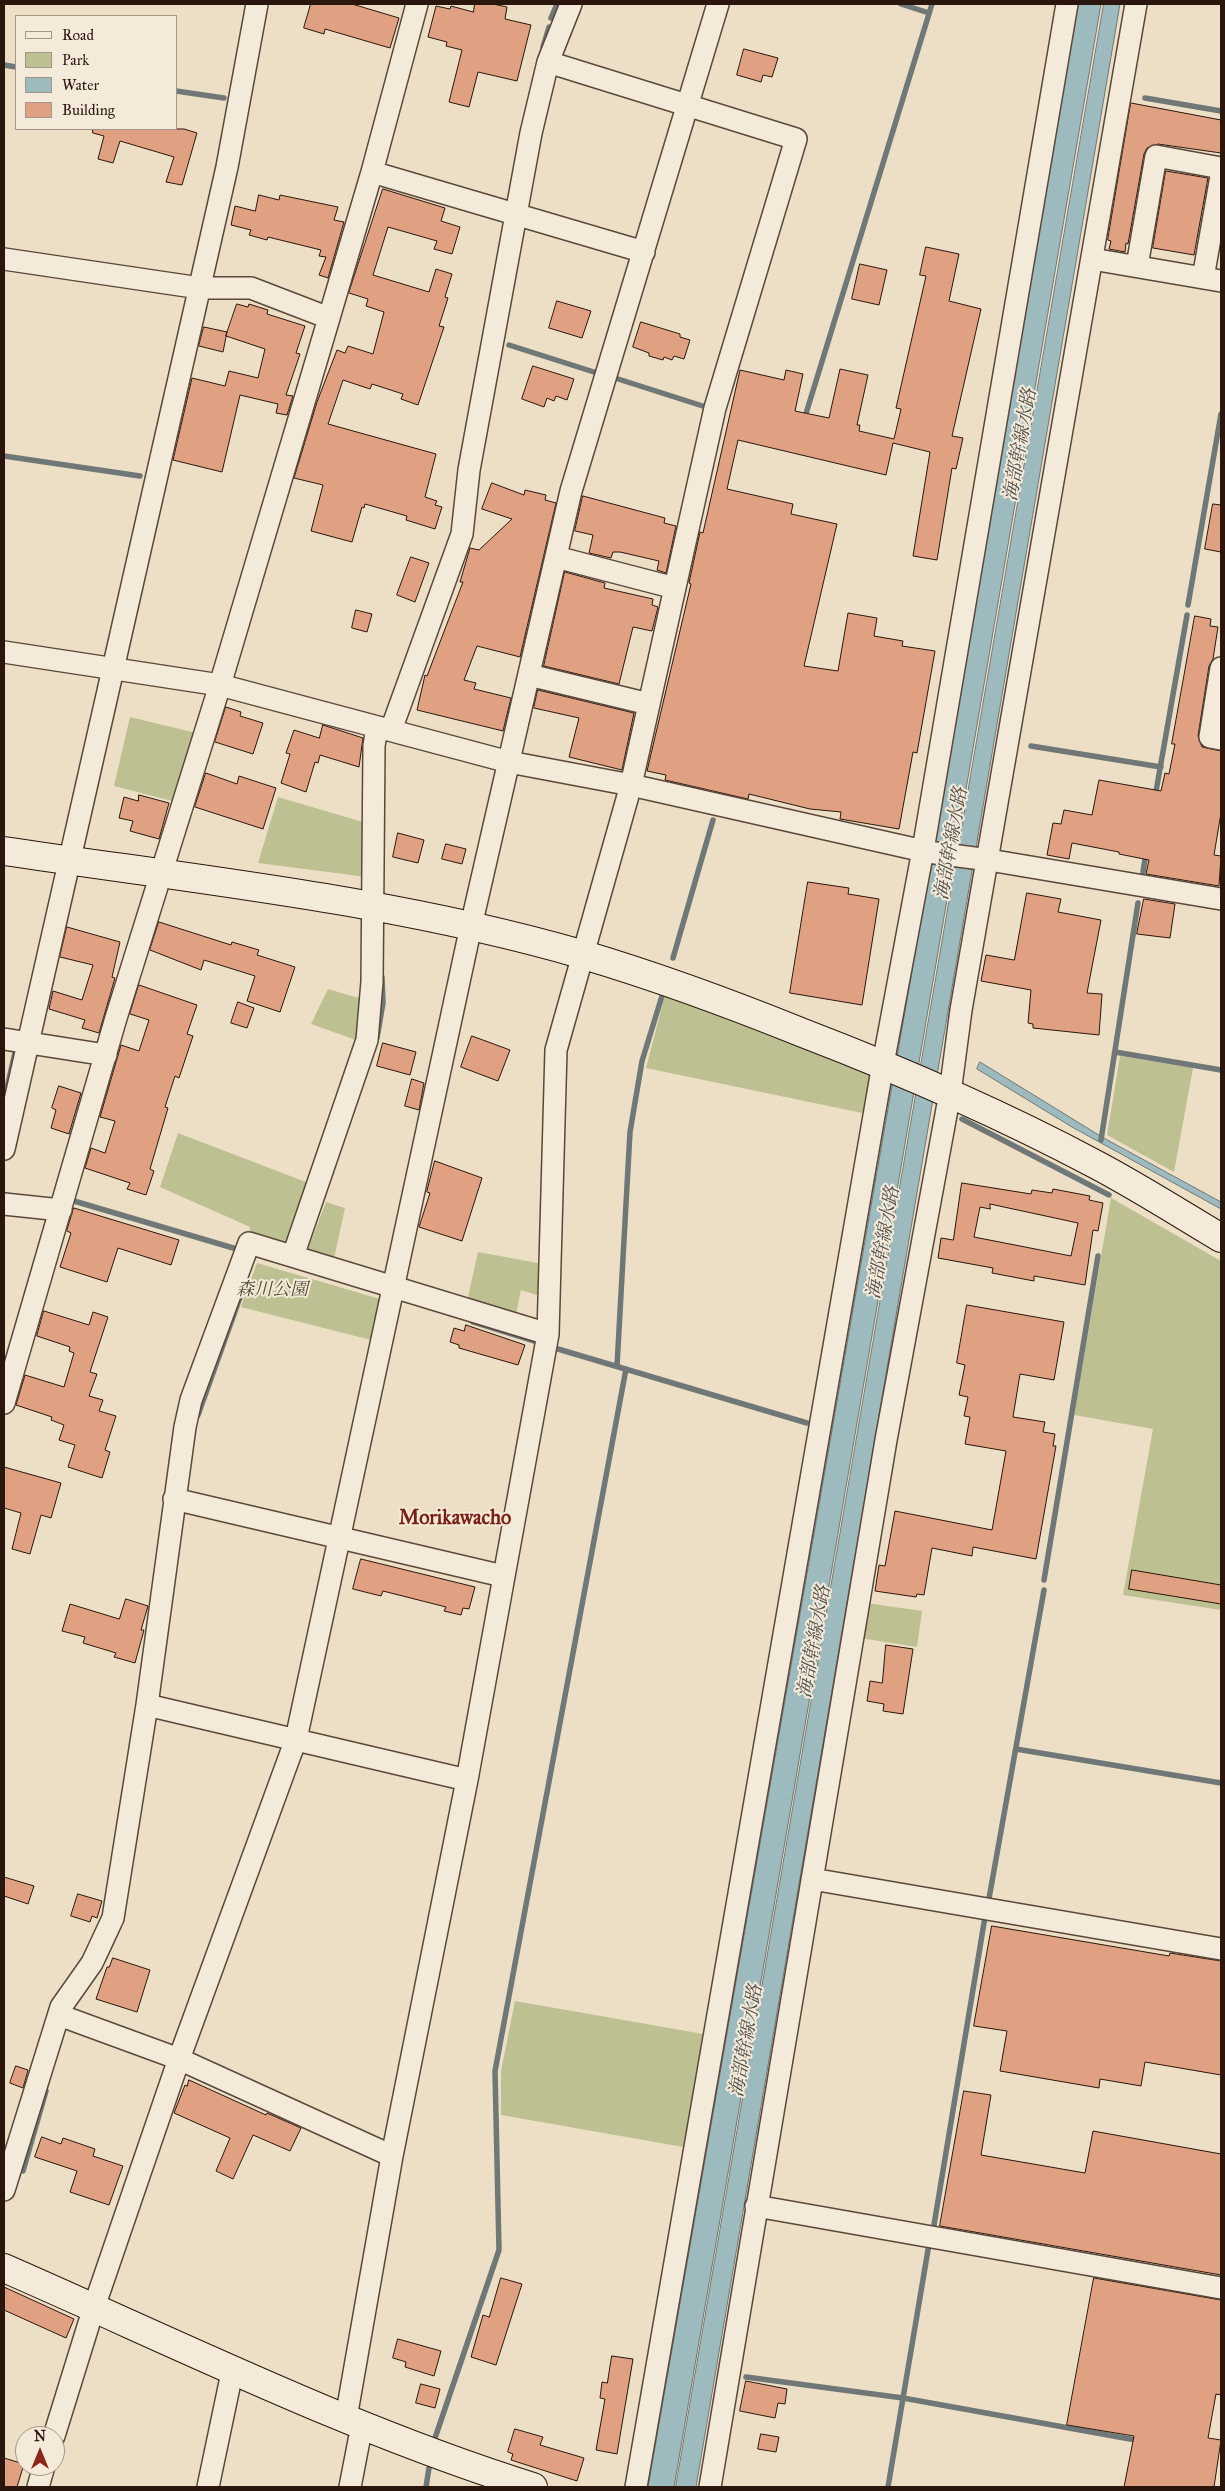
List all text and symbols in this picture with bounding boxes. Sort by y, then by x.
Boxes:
legend [15,15,178,130]
text: Road [62,26,94,44]
text: Park [62,51,89,69]
text: Water [62,76,99,94]
text: Building [62,101,115,119]
water label: 海部幹線水路 [1000,387,1042,503]
water label: 海部幹線水路 [931,786,973,902]
water label: 海部幹線水路 [863,1185,905,1301]
park label: 森川公園 [236,1280,308,1302]
district label: Morikawacho [399,1507,511,1531]
water label: 海部幹線水路 [794,1584,836,1700]
water label: 海部幹線水路 [726,1983,768,2099]
north arrow [15,2426,65,2476]
text: N [34,2428,46,2445]

